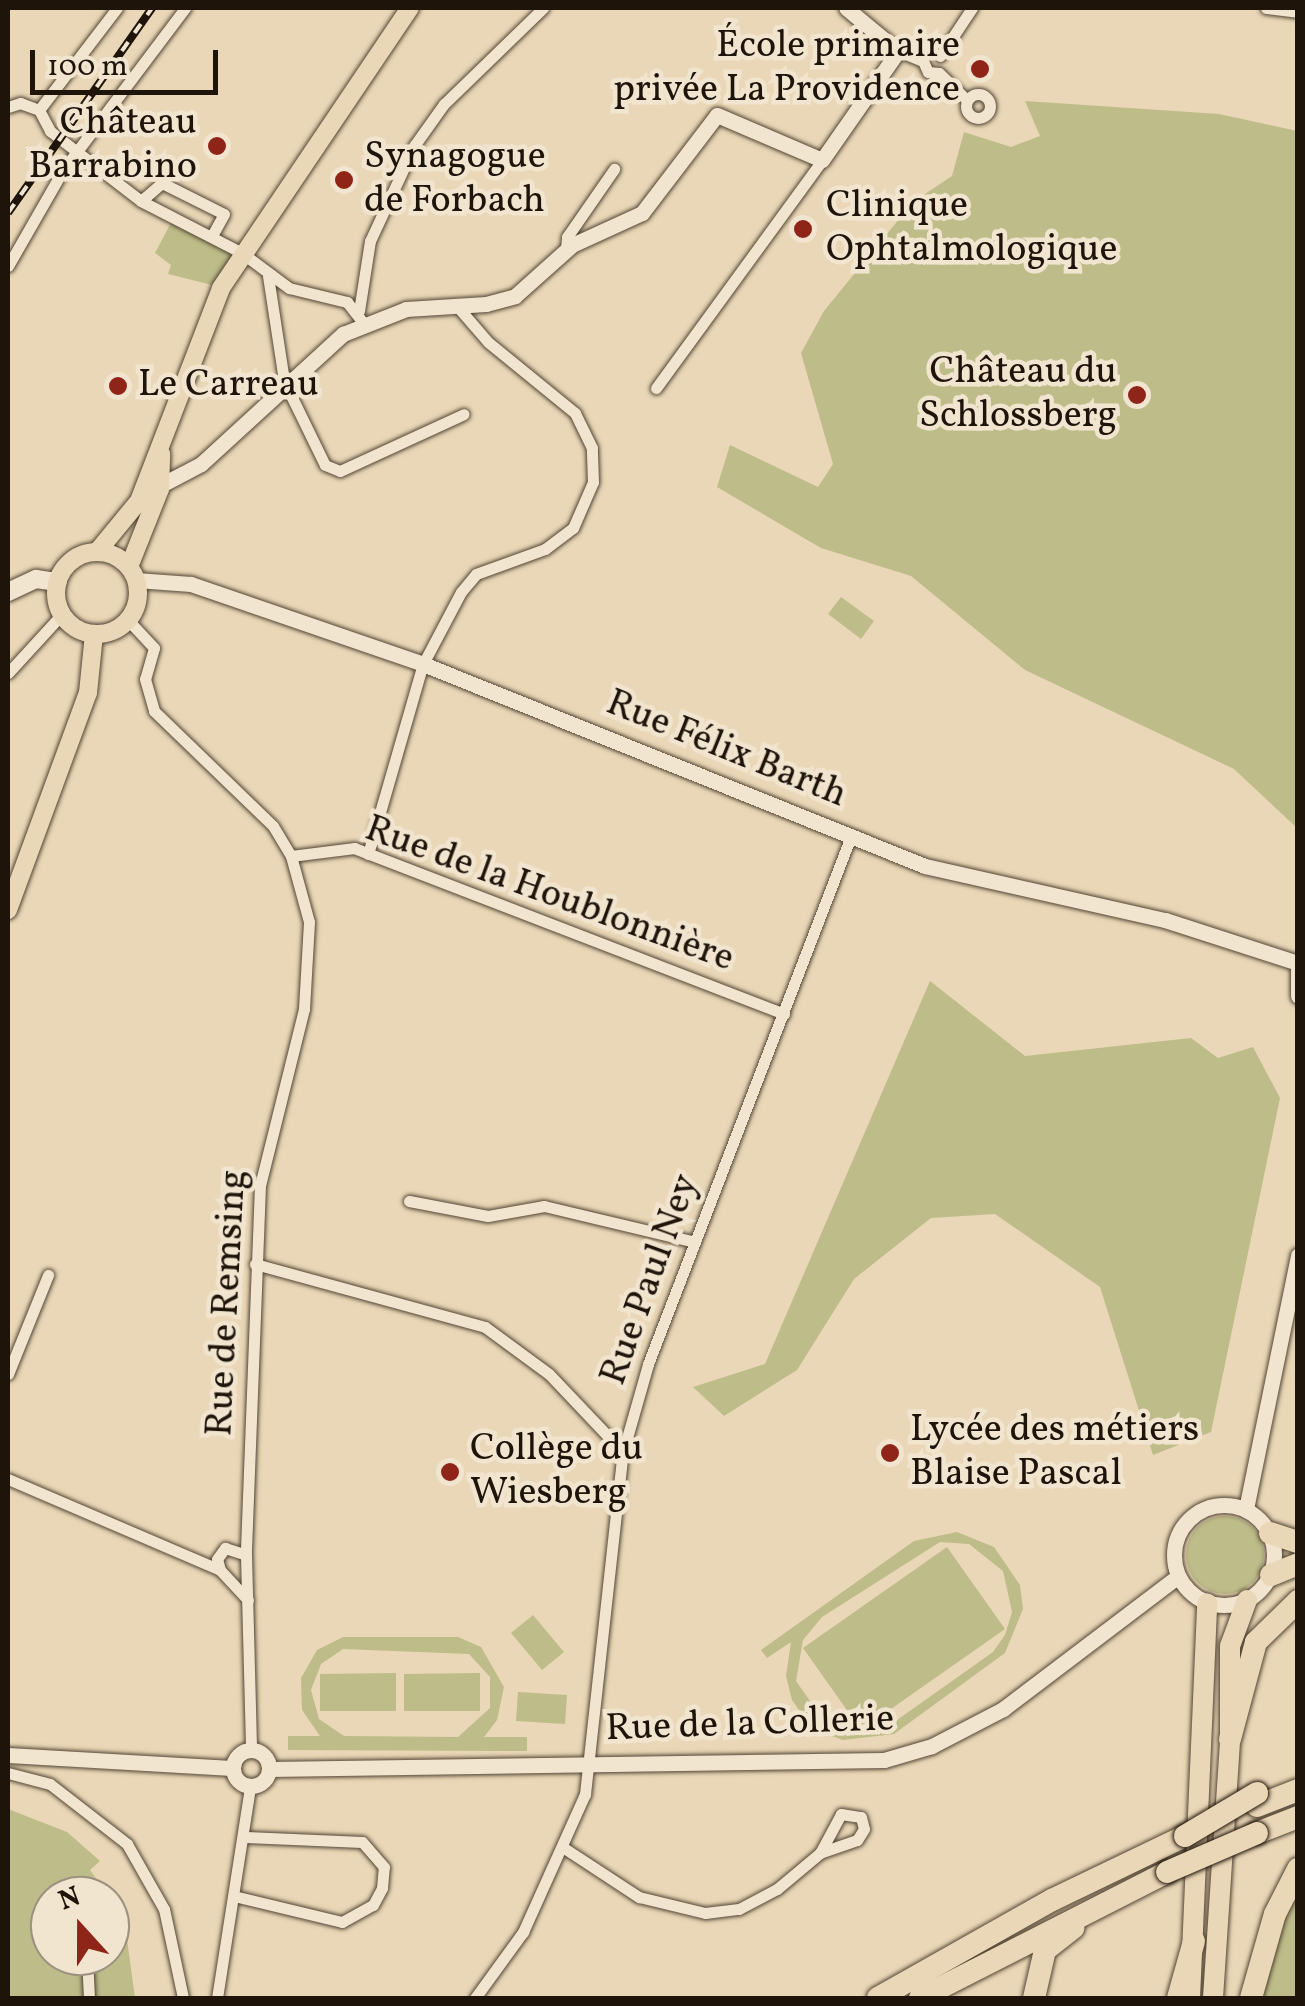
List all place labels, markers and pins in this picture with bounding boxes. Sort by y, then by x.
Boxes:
place label: École primaire privée La Providence [613,24,960,113]
marker: École primaire privée La Providence [969,58,991,80]
place label: Château Barrabino [29,101,197,190]
marker: Château Barrabino [206,135,228,157]
place label: Synagogue de Forbach [364,135,546,224]
marker: Synagogue de Forbach [333,169,355,191]
place label: Clinique Ophtalmologique [826,184,1118,274]
marker: Clinique Ophtalmologique [790,216,816,242]
place label: Château du Schlossberg [919,350,1117,439]
place label: Le Carreau [138,363,319,409]
marker: Le Carreau [107,375,129,397]
marker: Château du Schlossberg [1126,384,1148,406]
place label: Lycée des métiers Blaise Pascal [910,1408,1199,1498]
place label: Collège du Wiesberg [470,1427,643,1516]
marker: Lycée des métiers Blaise Pascal [879,1442,901,1464]
marker: Collège du Wiesberg [439,1461,461,1483]

